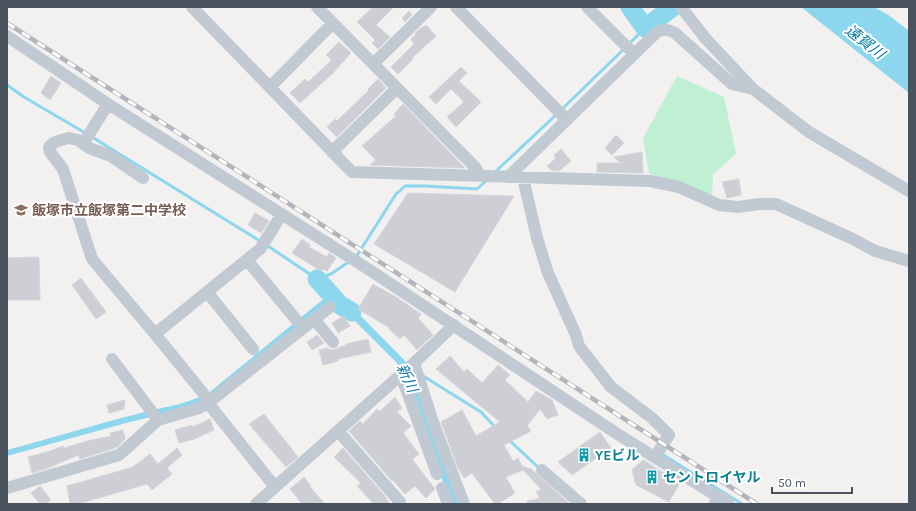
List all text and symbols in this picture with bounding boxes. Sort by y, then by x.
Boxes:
water label: 遠賀川 [842,21,890,64]
school or university icon: 飯塚市立飯塚第二中学校 [13,202,29,218]
place label: 飯塚市立飯塚第二中学校 [32,202,186,219]
water label: 新川 [393,361,422,397]
building icon: YEビル [576,447,592,463]
place label: YEビル [595,447,639,464]
building icon: セントロイヤル [644,469,660,485]
place label: セントロイヤル [663,469,761,486]
scale bar [772,469,852,495]
text: 50 m [778,476,806,490]

